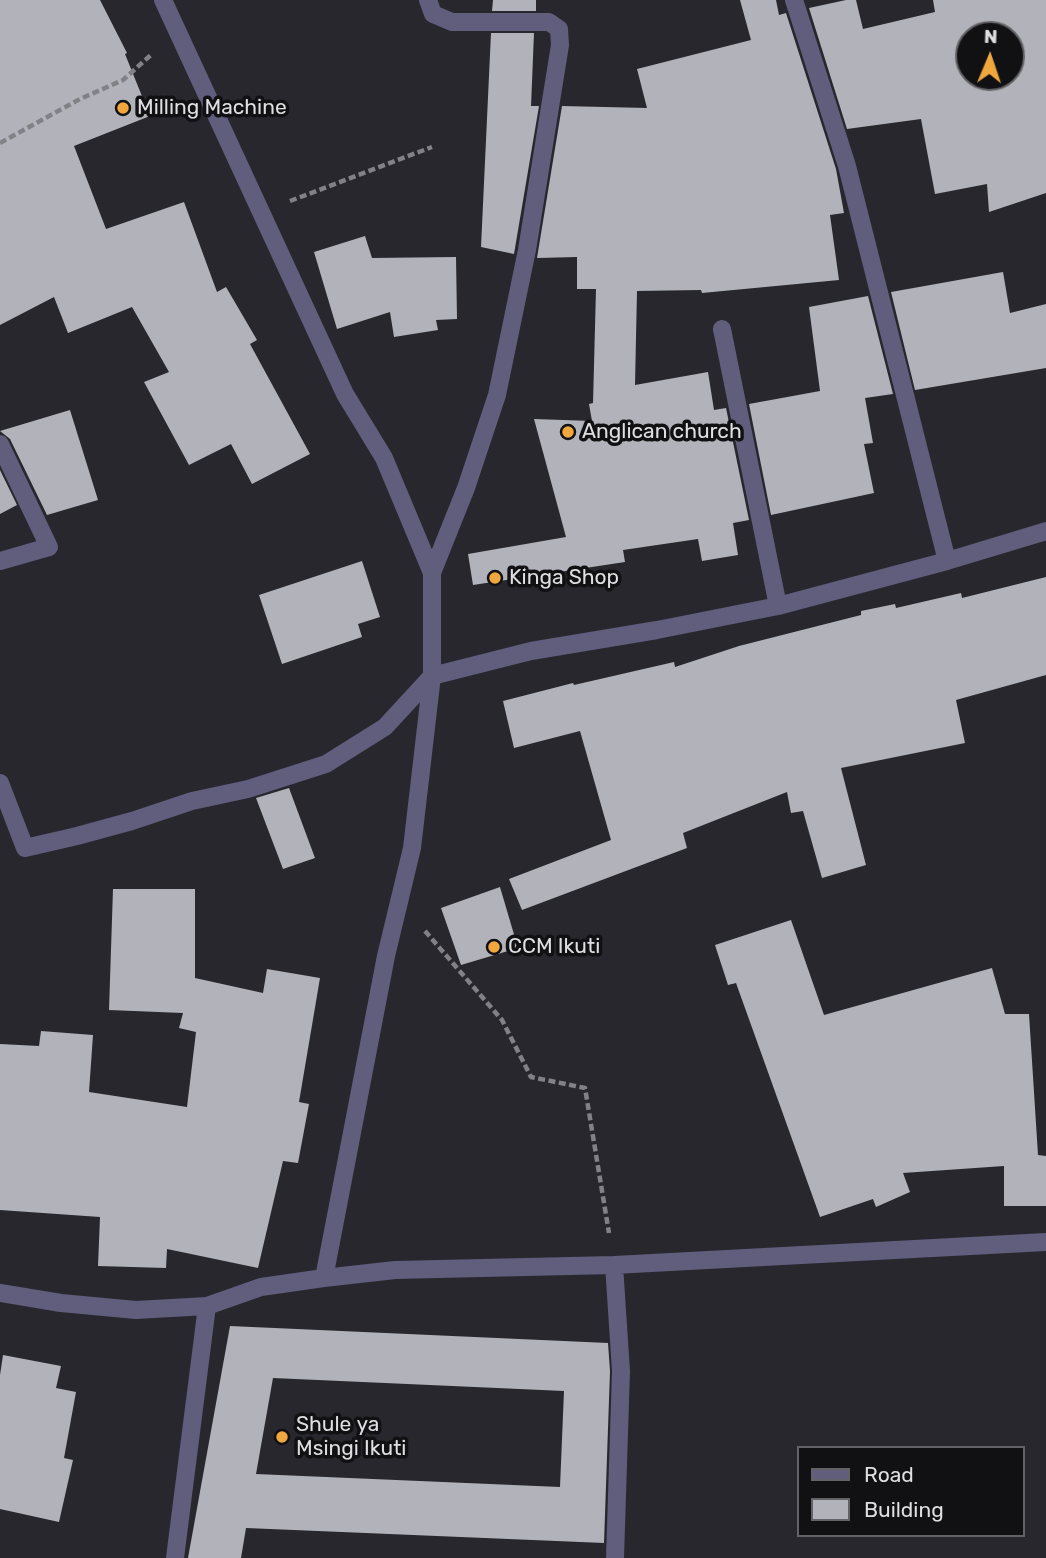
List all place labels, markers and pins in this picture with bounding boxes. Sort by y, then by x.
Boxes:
place label: Milling Machine [137,95,287,121]
marker: Milling Machine [115,100,131,116]
place label: Anglican church [582,419,742,445]
marker: Anglican church [560,424,576,440]
place label: Kinga Shop [509,565,619,591]
marker: Kinga Shop [487,570,503,586]
place label: CCM Ikuti [508,934,600,960]
marker: CCM Ikuti [486,939,502,955]
place label: Shule ya Msingi Ikuti [296,1412,406,1462]
marker: Shule ya Msingi Ikuti [274,1429,290,1445]

